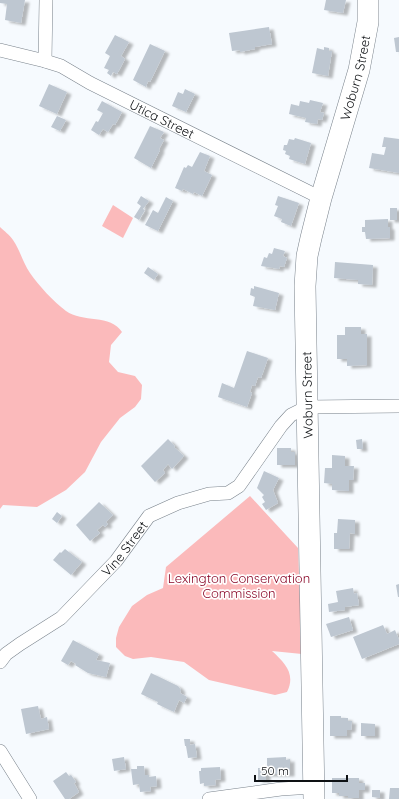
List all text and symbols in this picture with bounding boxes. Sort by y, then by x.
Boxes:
street label: Woburn Street [337,34,373,122]
street label: Utica Street [127,96,197,142]
street label: Woburn Street [298,351,316,439]
street label: Vine Street [98,518,151,579]
park label: Lexington Conservation Commission [168,570,310,601]
scale bar [255,757,347,783]
text: 50 m [261,763,289,778]

